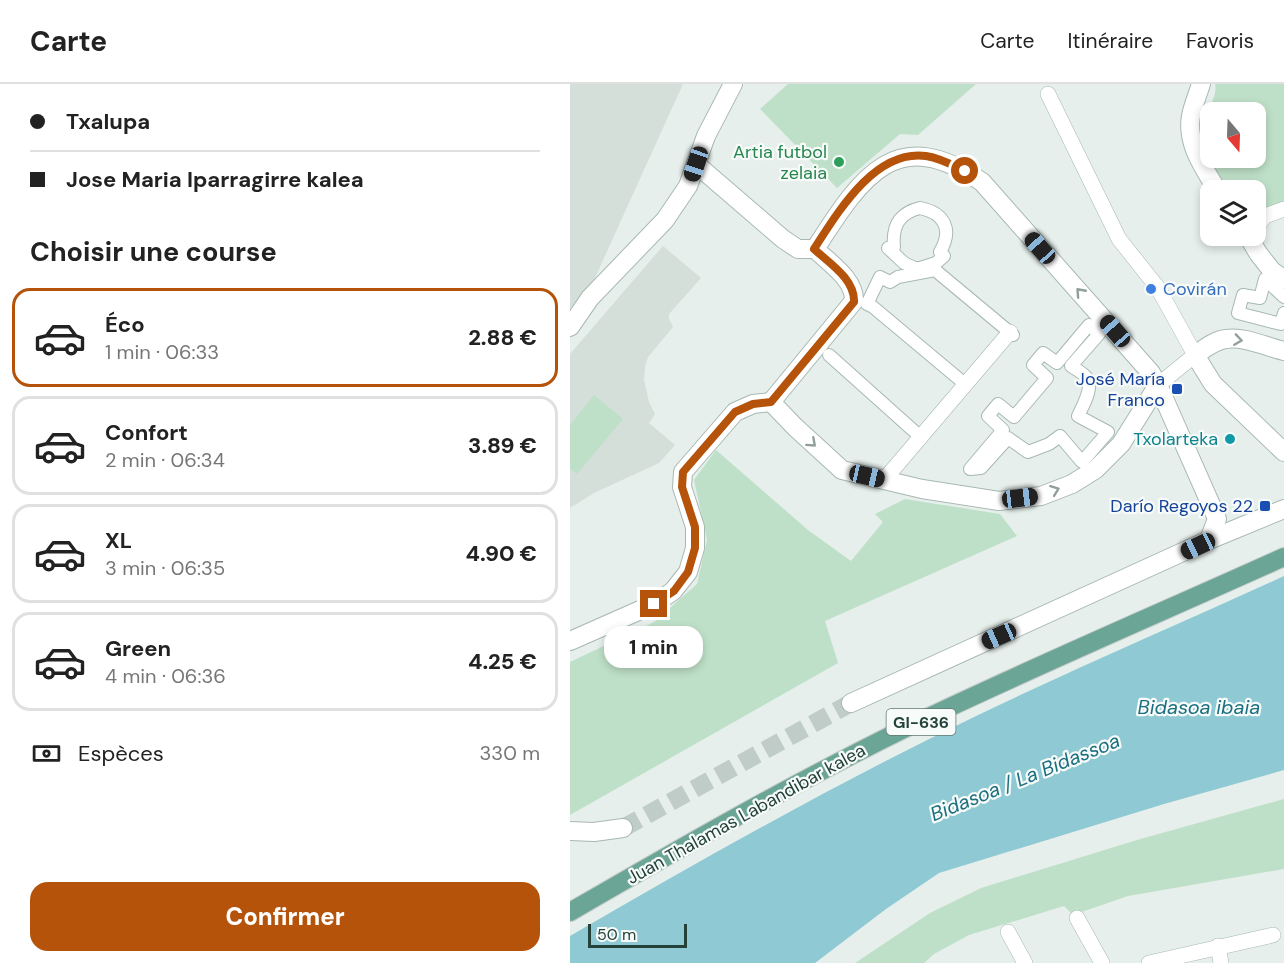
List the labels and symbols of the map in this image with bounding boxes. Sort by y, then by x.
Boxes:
north arrow [1200,102,1266,168]
place label: Artia futbol zelaia [733,140,827,185]
car [682,144,710,184]
marker: Artia futbol zelaia [832,155,846,169]
route start [951,157,978,184]
car [1021,229,1059,267]
place label: Covirán [1163,277,1227,301]
marker: Covirán [1144,282,1158,296]
one-way arrow [1076,288,1087,299]
car [1096,312,1134,350]
one-way arrow [1234,334,1243,346]
place label: José María Franco [1076,367,1165,412]
marker: José María Franco [1170,382,1184,396]
place label: Txolarteka [1133,427,1218,451]
marker: Txolarteka [1223,432,1237,446]
one-way arrow [805,436,816,447]
car [847,463,887,489]
one-way arrow [1049,485,1060,497]
car [1001,487,1039,509]
place label: Darío Regoyos 22 [1110,494,1253,518]
marker: Darío Regoyos 22 [1258,499,1272,513]
car [1178,530,1218,562]
route end [640,590,667,617]
car [979,620,1019,652]
callout: 1 min [604,625,704,667]
water label: Bidasoa ibaia [1138,694,1260,720]
road number: GI-636 [886,709,956,735]
water label: Bidasoa / La Bidassoa [926,727,1124,827]
street label: Juan Thalamas Labandibar kalea [622,738,870,890]
scale bar [588,921,687,948]

